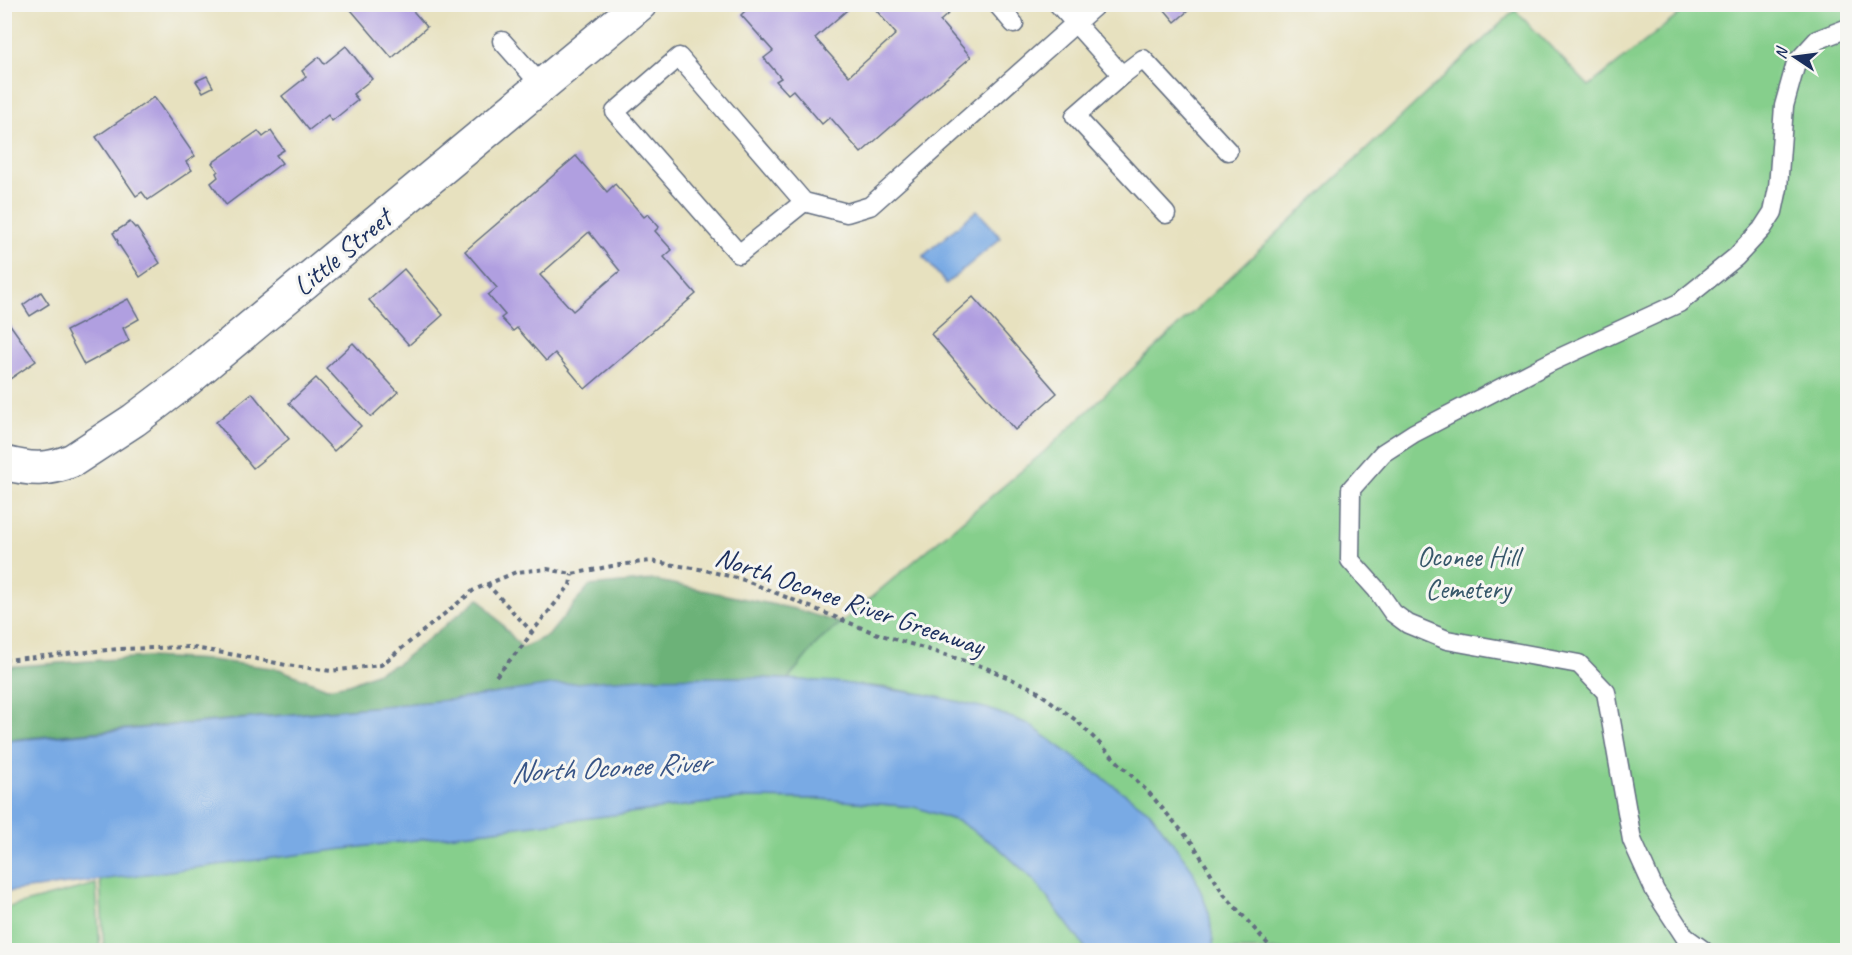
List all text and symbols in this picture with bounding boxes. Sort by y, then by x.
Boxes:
north arrow [1765,27,1825,87]
text: N [1771,44,1793,61]
street label: Little Street [286,198,401,303]
street label: North Oconee River Greenway [711,538,991,664]
park label: Oconee Hill Cemetery [1417,539,1524,606]
water label: North Oconee River [510,743,715,791]

